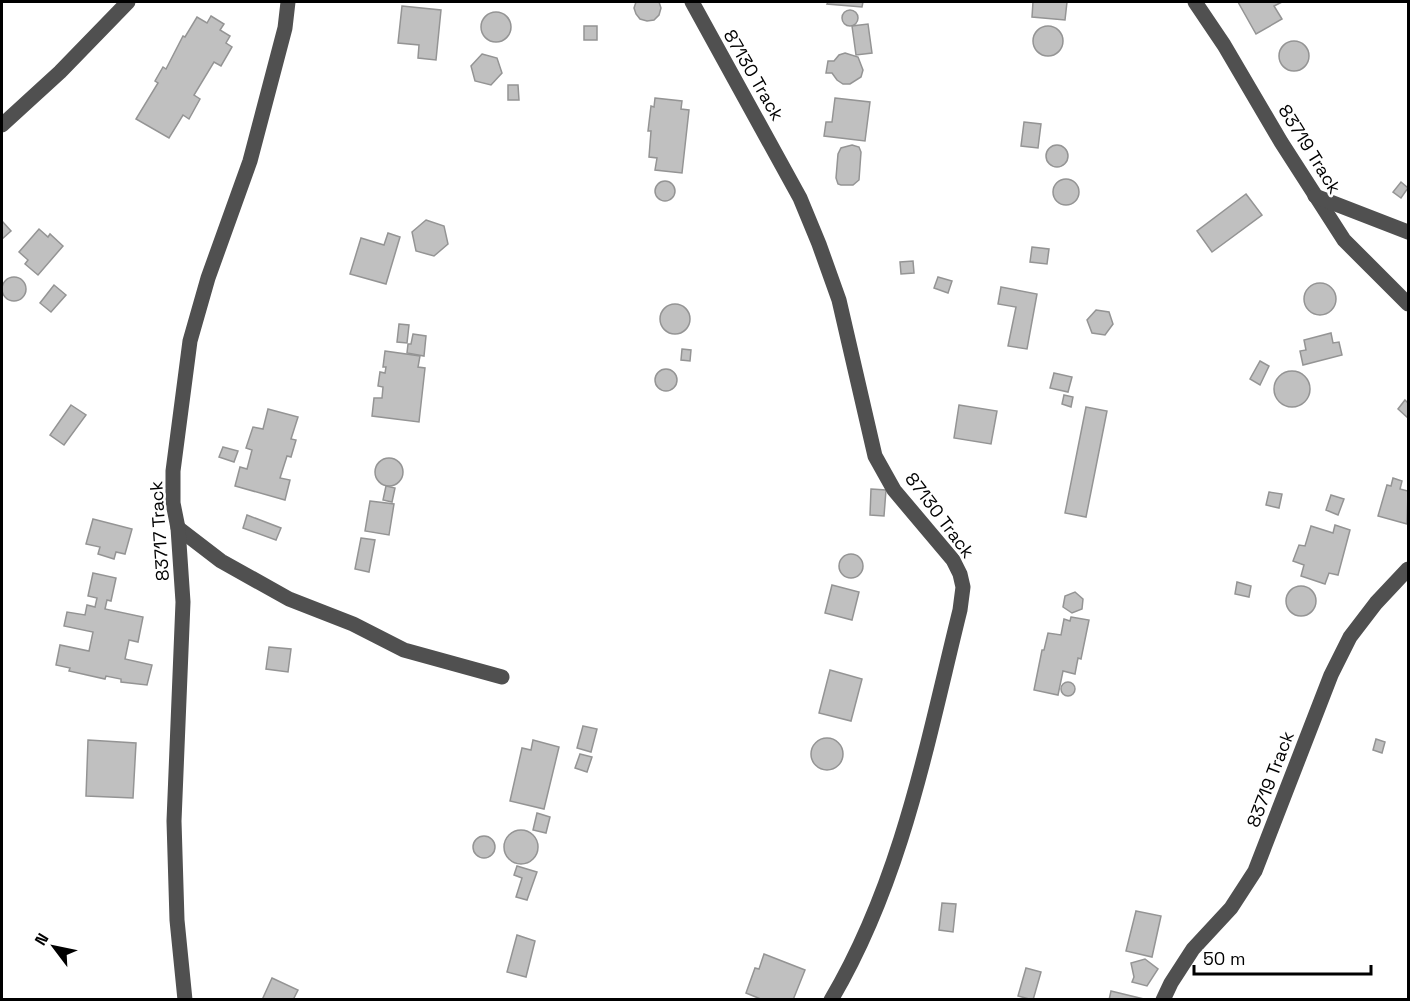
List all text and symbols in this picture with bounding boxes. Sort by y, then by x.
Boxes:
street label: 87130 Track [719,25,789,125]
street label: 83719 Track [1273,100,1347,198]
street label: 87130 Track [900,468,980,563]
street label: 83717 Track [144,480,174,582]
street label: 83719 Track [1241,727,1299,830]
north arrow [24,917,84,977]
text: N [30,929,53,949]
scale bar [1194,938,1371,976]
text: 50 m [1203,947,1245,970]

